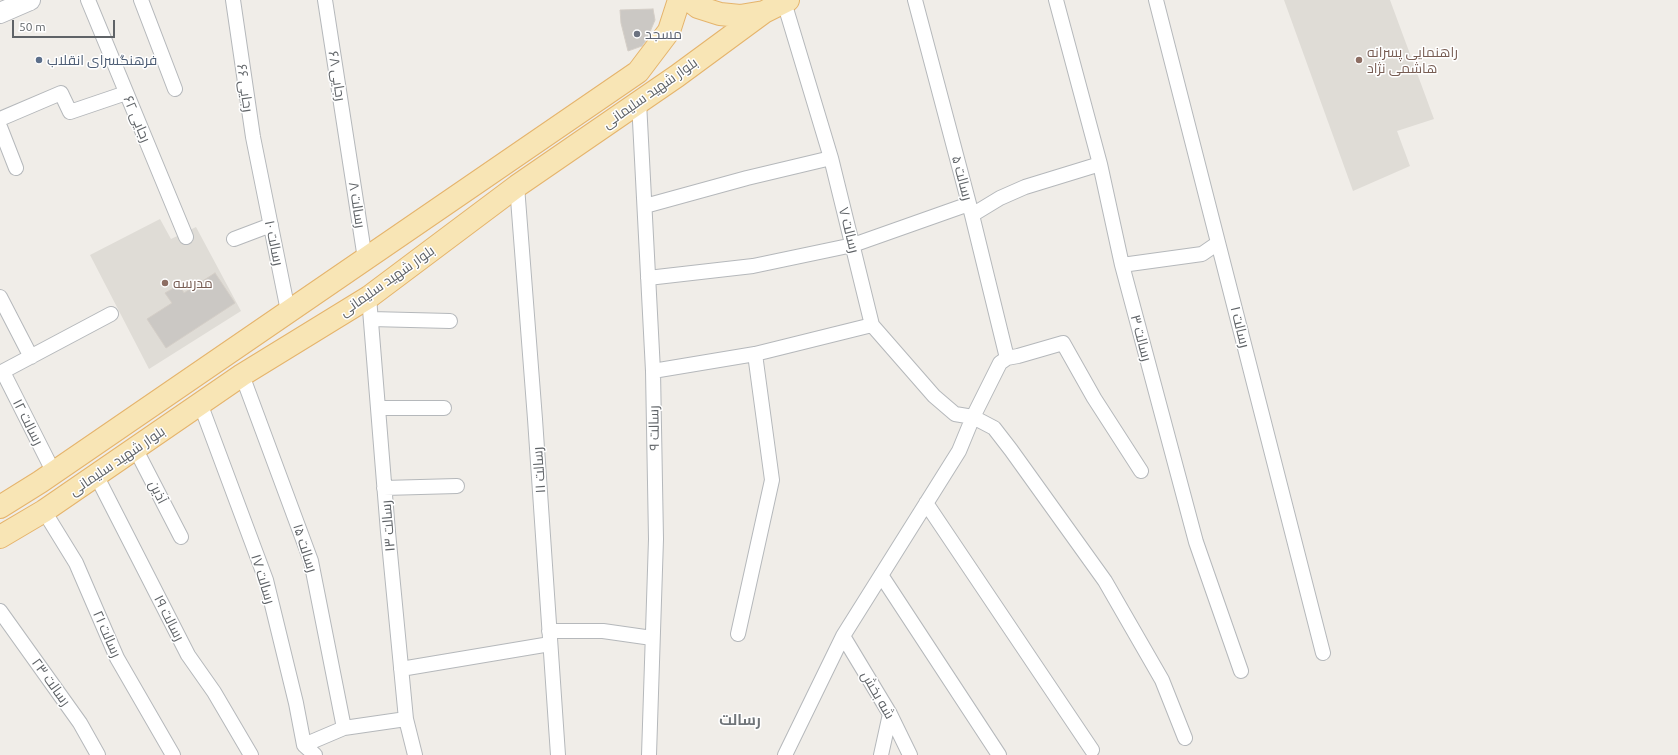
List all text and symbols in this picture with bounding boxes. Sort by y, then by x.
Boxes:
scale bar [14,12,117,38]
text: 50 m [19,20,46,33]
place label: مسجد [645,26,682,42]
marker: مسجد [632,29,642,39]
place label: راهنمایی پسرانه هاشمی نژاد [1367,44,1458,76]
street label: رجایی ۶۸ [325,50,349,102]
place label: فرهنگسرای انقلاب [47,52,157,68]
street label: بلوار شهید سلیمانی [599,54,701,132]
marker: فرهنگسرای انقلاب [34,55,44,65]
marker: راهنمایی پسرانه هاشمی نژاد [1354,55,1364,65]
street label: رجایی ۶۶ [233,63,257,113]
street label: رجایی ۶۲ [120,93,154,145]
street label: رسالت ۵ [948,154,976,202]
street label: رسالت ۸ [345,181,369,229]
street label: رسالت ۷ [835,205,863,255]
street label: رسالت ۱۰ [261,219,287,267]
street label: بلوار شهید سلیمانی [336,242,438,320]
place label: مدرسه [173,275,213,291]
marker: مدرسه [160,278,170,288]
street label: رسالت ۱ [1227,304,1253,350]
street label: رسالت ۳ [1127,313,1155,363]
street label: رسالت ۱۲ [9,396,47,448]
street label: رسالت ۹ [645,405,663,451]
street label: بلوار شهید سلیمانی [66,423,168,499]
street label: رسالت ۱۱ [529,446,549,494]
street label: آذین [145,477,171,507]
street label: رسالت ۱۳ [377,500,399,552]
street label: رسالت ۱۵ [289,522,321,574]
street label: رسالت ۱۷ [248,552,278,606]
street label: رسالت ۱۹ [150,592,188,644]
street label: رسالت ۲۱ [89,608,125,660]
street label: رسالت ۲۳ [28,655,74,709]
street label: شه بخش [858,668,898,722]
district label: رسالت [719,711,761,729]

